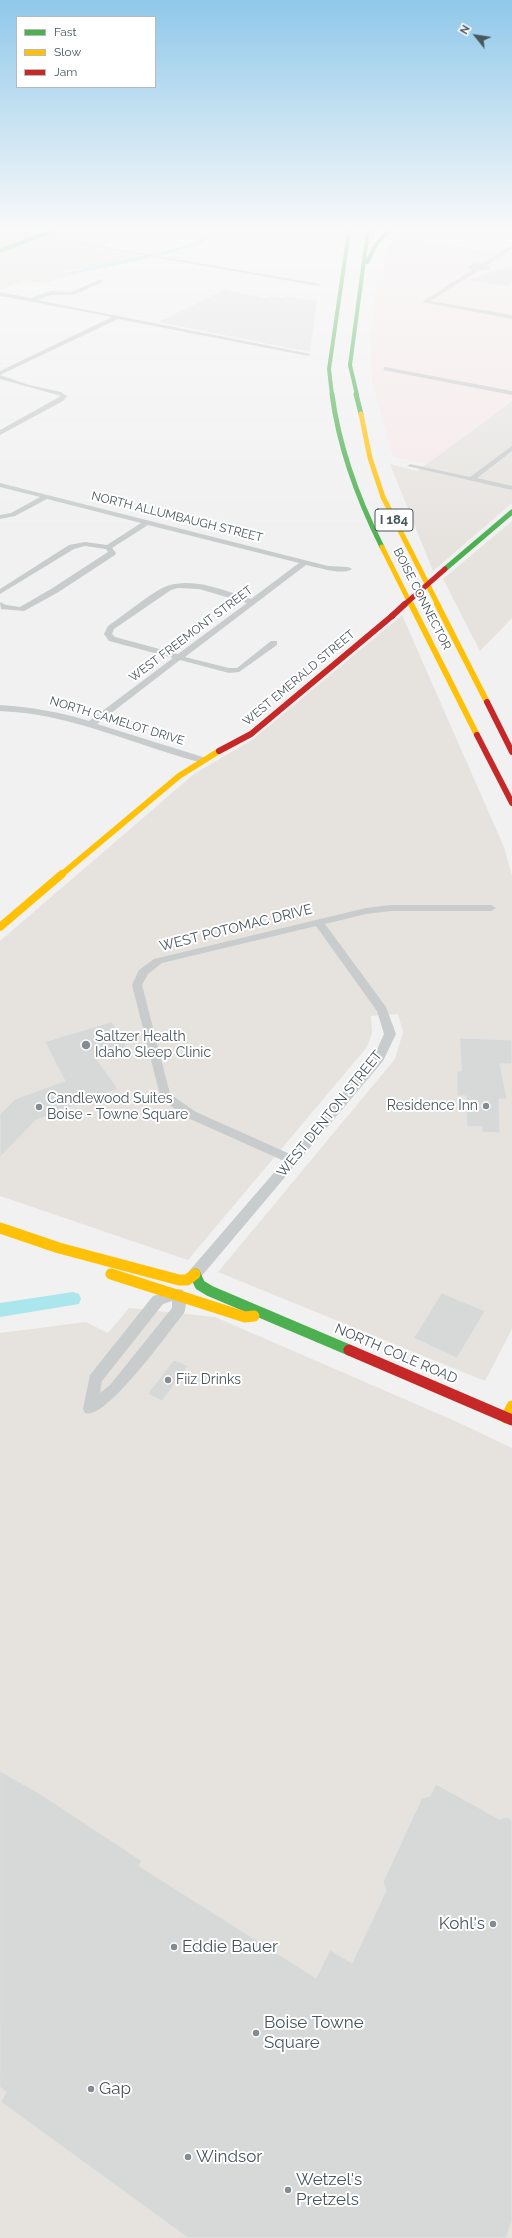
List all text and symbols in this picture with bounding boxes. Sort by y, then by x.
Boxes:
legend [16,16,156,88]
north arrow [456,16,496,56]
text: N [457,23,473,37]
text: Fast [54,25,77,39]
text: Slow [54,45,81,59]
text: Jam [54,65,77,79]
street label: NORTH ALLUMBAUGH STREET [90,489,264,545]
road number: I 184 [375,509,413,531]
street label: BOISE CONNECTOR [390,546,454,652]
street label: WEST FREEMONT STREET [127,583,255,685]
street label: WEST EMERALD STREET [240,627,358,729]
street label: NORTH CAMELOT DRIVE [48,694,186,748]
street label: WEST POTOMAC DRIVE [158,901,314,955]
place label: Saltzer Health Idaho Sleep Clinic [95,1029,211,1062]
marker: Saltzer Health Idaho Sleep Clinic [80,1039,92,1051]
street label: WEST DENTON STREET [274,1047,386,1181]
place label: Candlewood Suites Boise - Towne Square [47,1091,188,1124]
place label: Residence Inn [387,1098,478,1114]
marker: Residence Inn [481,1101,491,1111]
marker: Candlewood Suites Boise - Towne Square [34,1102,44,1112]
street label: NORTH COLE ROAD [332,1321,460,1387]
place label: Fiiz Drinks [176,1372,241,1388]
marker: Fiiz Drinks [163,1375,173,1385]
place label: Kohl's [439,1914,485,1934]
marker: Kohl's [488,1919,498,1929]
place label: Eddie Bauer [182,1937,278,1957]
marker: Eddie Bauer [169,1942,179,1952]
place label: Boise Towne Square [264,2013,364,2053]
marker: Boise Towne Square [251,2028,261,2038]
place label: Gap [99,2079,131,2099]
marker: Gap [86,2084,96,2094]
place label: Windsor [196,2147,262,2167]
marker: Windsor [183,2152,193,2162]
place label: Wetzel's Pretzels [296,2170,362,2210]
marker: Wetzel's Pretzels [283,2185,293,2195]

